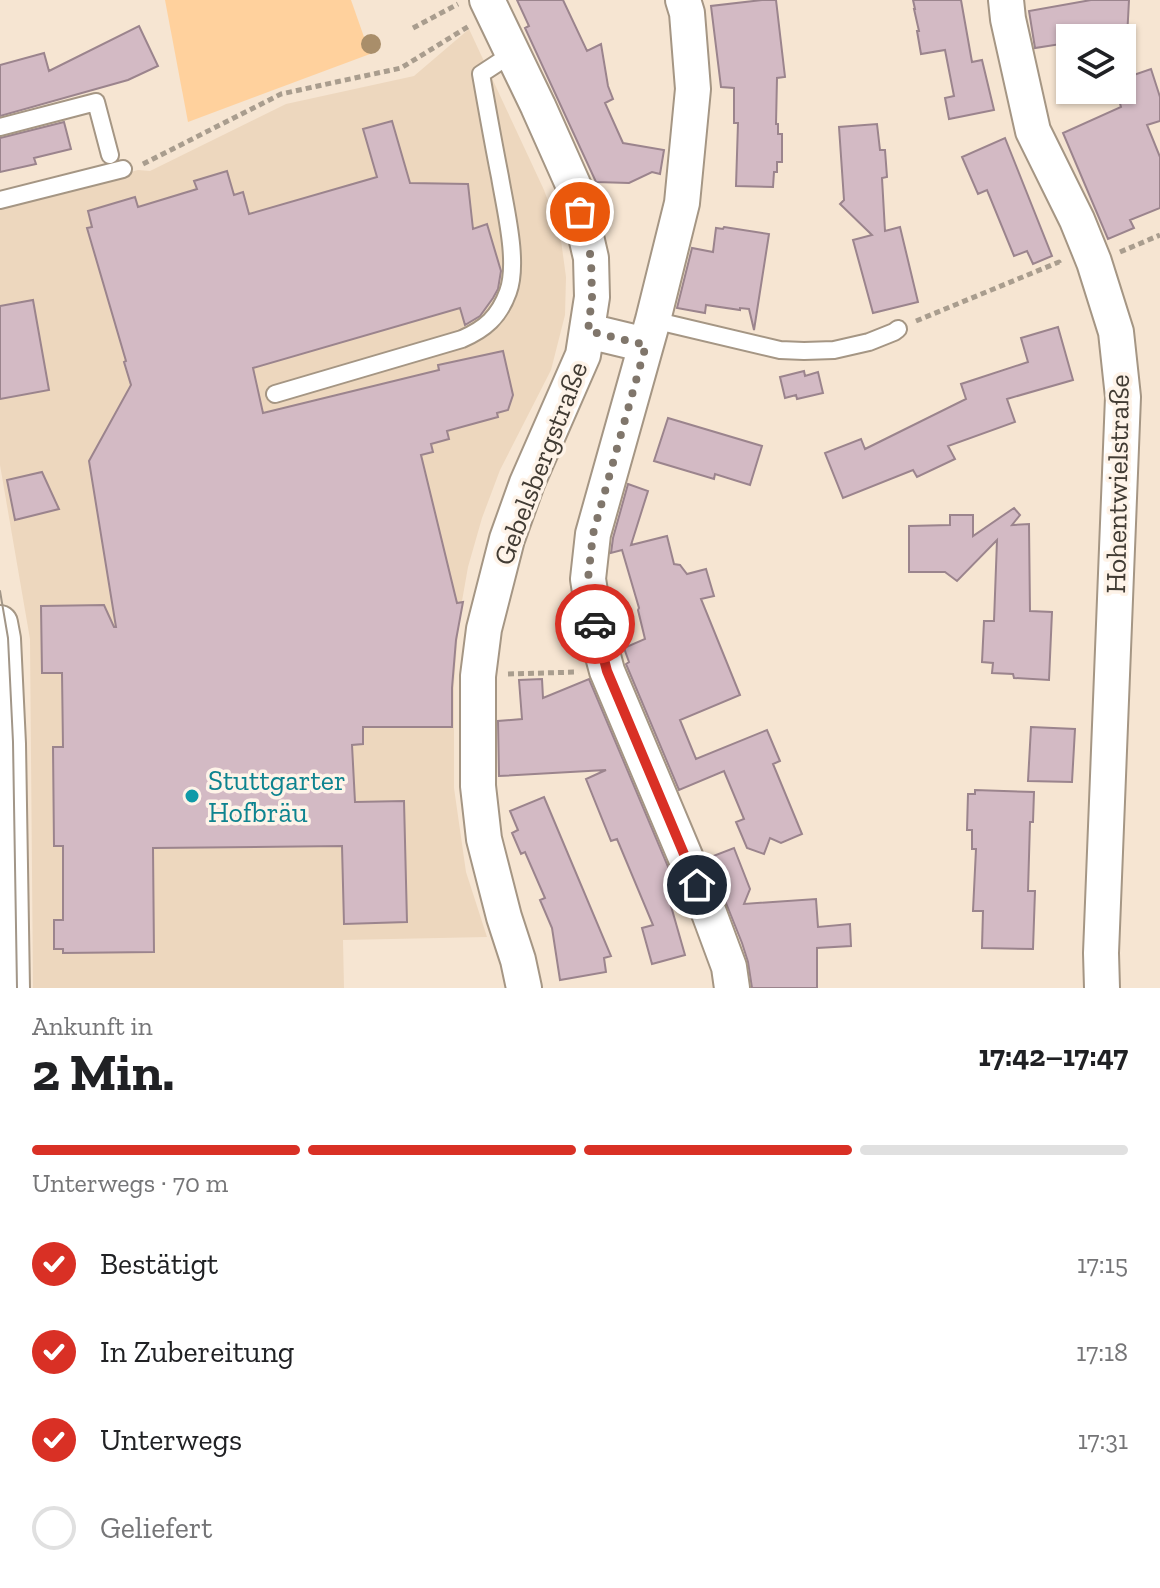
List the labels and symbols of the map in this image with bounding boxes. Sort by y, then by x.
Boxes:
pin [546,178,614,246]
street label: Gebelsbergstraße [487,357,594,569]
street label: Hohentwielstraße [1099,374,1136,594]
courier [555,584,635,664]
place label: Stuttgarter Hofbräu [208,764,346,829]
marker: Stuttgarter Hofbräu [183,787,201,805]
pin [663,851,731,919]

